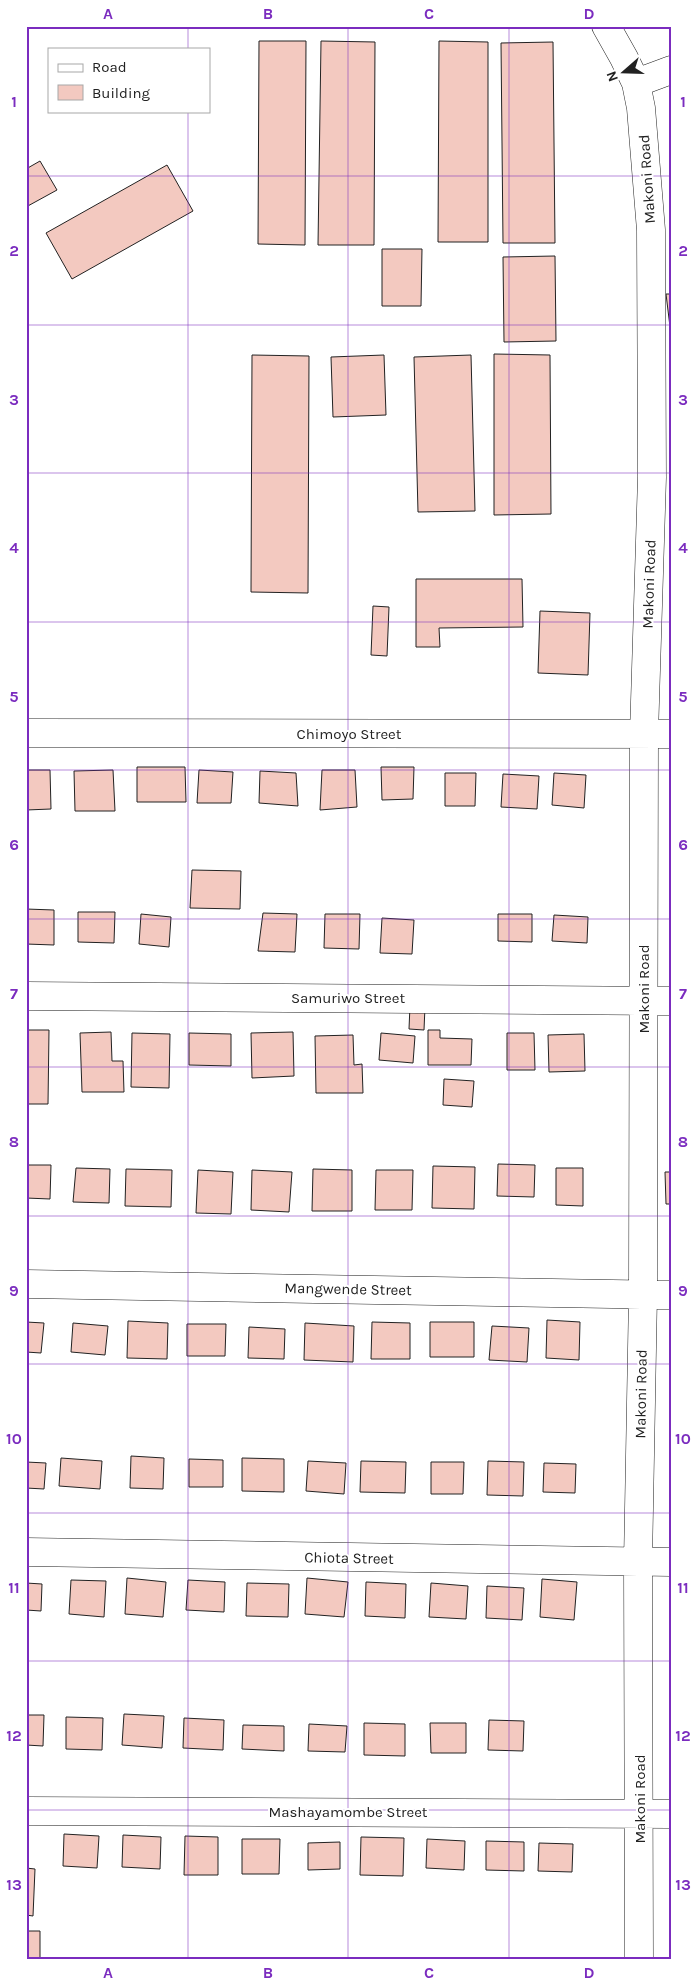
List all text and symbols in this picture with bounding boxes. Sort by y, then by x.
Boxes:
text: A [103,4,113,23]
text: B [263,4,273,23]
text: C [424,4,434,23]
text: D [584,4,595,23]
legend [48,48,210,112]
north arrow [600,48,650,98]
text: Road [92,58,127,76]
text: N [603,69,622,84]
text: Building [92,84,150,102]
text: 1 [11,92,17,111]
text: 1 [680,92,686,111]
street label: Makoni Road [635,134,659,224]
text: 2 [9,241,19,260]
text: 2 [678,241,688,260]
text: 3 [9,390,19,409]
text: 3 [678,390,688,409]
text: 4 [9,538,19,557]
text: 4 [678,538,688,557]
street label: Makoni Road [638,539,660,629]
text: 5 [9,687,19,706]
text: 5 [678,687,688,706]
street label: Chimoyo Street [297,725,402,743]
text: 6 [9,835,19,854]
text: 6 [678,835,688,854]
street label: Makoni Road [635,944,653,1034]
text: 7 [10,984,18,1003]
text: 7 [679,984,687,1003]
street label: Samuriwo Street [291,989,405,1007]
text: 8 [9,1132,19,1151]
text: 8 [678,1132,688,1151]
street label: Mangwende Street [284,1279,412,1299]
text: 9 [9,1281,19,1300]
text: 9 [678,1281,688,1300]
street label: Makoni Road [631,1349,651,1439]
text: 10 [6,1429,22,1448]
text: 10 [675,1429,691,1448]
street label: Chiota Street [304,1548,394,1568]
text: 11 [8,1578,20,1597]
text: 11 [677,1578,689,1597]
text: 12 [6,1726,22,1745]
text: 12 [675,1726,691,1745]
street label: Makoni Road [631,1754,649,1844]
street label: Mashayamombe Street [269,1803,428,1821]
text: 13 [6,1875,22,1894]
text: 13 [675,1875,691,1894]
text: A [103,1963,113,1982]
text: B [263,1963,273,1982]
text: C [424,1963,434,1982]
text: D [584,1963,595,1982]

